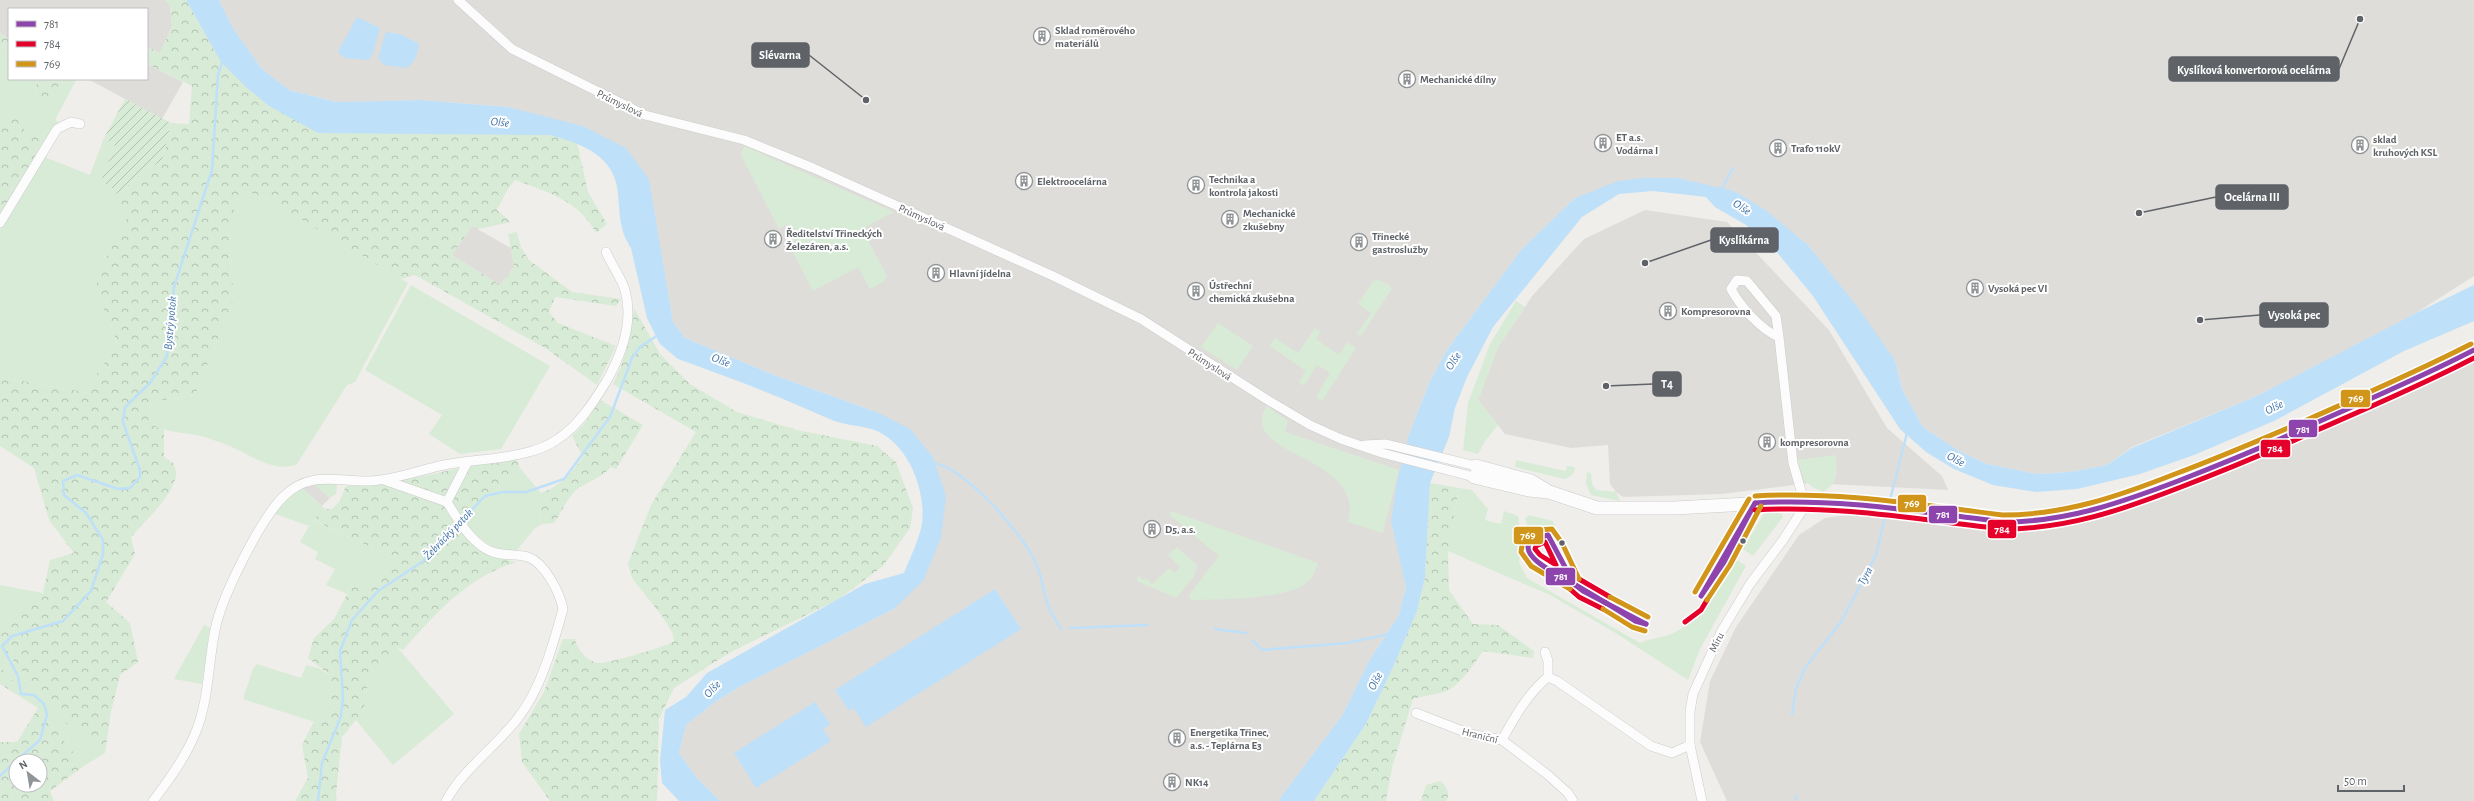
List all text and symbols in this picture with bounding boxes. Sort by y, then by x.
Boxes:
legend [8,8,148,80]
text: 781 [44,18,59,30]
place label: Sklad roměrového materiálů [1055,25,1136,49]
building icon: Sklad roměrového materiálů [1032,26,1052,46]
text: 784 [44,38,61,50]
callout: Slévarna [752,43,809,67]
text: Slévarna [759,49,801,61]
callout: Kyslíková konvertorová ocelárna [2169,57,2339,81]
text: 769 [44,58,61,70]
text: Kyslíková konvertorová ocelárna [2177,64,2331,77]
building icon: Mechanické dílny [1397,69,1417,89]
place label: Mechanické dílny [1420,74,1496,85]
street label: Průmyslová [595,88,644,119]
water label: Olše [490,115,510,129]
place label: ET a.s. Vodárna I [1616,132,1658,156]
building icon: ET a.s. Vodárna I [1593,133,1613,153]
place label: sklad kruhových KSL [2373,134,2438,158]
building icon: sklad kruhových KSL [2350,135,2370,155]
building icon: Trafo 110kV [1768,138,1788,158]
place label: Trafo 110kV [1791,143,1841,154]
building icon: Elektroocelárna [1014,171,1034,191]
place label: Technika a kontrola jakosti [1209,174,1278,198]
building icon: Technika a kontrola jakosti [1186,175,1206,195]
place label: Elektroocelárna [1037,176,1108,187]
callout: Ocelárna III [2216,185,2288,209]
text: Ocelárna III [2224,191,2280,203]
water label: Olše [1731,197,1753,217]
street label: Průmyslová [897,202,947,233]
place label: Mechanické zkušebny [1243,208,1295,232]
building icon: Mechanické zkušebny [1220,209,1240,229]
place label: Ředitelství Třineckých Železáren, a.s. [786,227,882,252]
callout: Kyslíkárna [1711,228,1778,252]
building icon: Ředitelství Třineckých Železáren, a.s. [763,229,783,249]
place label: Třinecké gastroslužby [1372,231,1428,255]
building icon: Třinecké gastroslužby [1349,232,1369,252]
text: Kyslíkárna [1719,234,1770,247]
building icon: Hlavní jídelna [926,263,946,283]
place label: Hlavní jídelna [949,268,1012,279]
building icon: Vysoká pec VI [1965,278,1985,298]
place label: Ústřechní chemická zkušebna [1209,279,1295,304]
building icon: Ústřechní chemická zkušebna [1186,281,1206,301]
place label: Vysoká pec VI [1988,283,2047,294]
water label: Bystrý potok [162,295,179,350]
building icon: Kompresorovna [1658,301,1678,321]
callout: Vysoká pec [2260,303,2328,327]
place label: Kompresorovna [1681,306,1752,317]
text: Vysoká pec [2268,309,2321,322]
street label: Průmyslová [1186,346,1233,383]
water label: Olše [1443,350,1464,372]
water label: Olše [710,351,732,369]
callout: T4 [1653,372,1681,396]
text: T4 [1661,378,1673,390]
line badge: 769 [2340,389,2371,408]
text: 769 [2348,393,2364,404]
water label: Olše [2263,397,2285,417]
line badge: 781 [2288,419,2318,438]
text: 781 [2296,424,2310,435]
building icon: kompresorovna [1757,432,1777,452]
place label: kompresorovna [1780,437,1850,448]
line badge: 784 [2260,439,2291,458]
text: 784 [2267,443,2283,454]
water label: Olše [1945,449,1967,469]
line badge: 769 [1897,494,1927,513]
text: 769 [1904,498,1920,509]
water label: Žebrácký potok [420,505,476,562]
line badge: 781 [1928,505,1958,524]
text: 781 [1936,509,1950,520]
building icon: D5, a.s. [1142,519,1162,539]
line badge: 784 [1987,519,2017,539]
place label: D5, a.s. [1165,524,1196,535]
text: 784 [1994,524,2010,535]
line badge: 769 [1513,526,1544,545]
text: 769 [1520,530,1536,541]
unlabelled marker [1738,536,1748,546]
unlabelled marker [1557,538,1567,548]
water label: Tyra [1855,565,1875,587]
line badge: 781 [1545,567,1576,586]
text: 781 [1554,571,1568,582]
street label: Míru [1707,630,1726,654]
water label: Olše [1365,670,1385,692]
water label: Olše [701,678,723,700]
street label: Hraniční [1461,726,1499,745]
place label: Energetika Třinec, a.s. - Teplárna E3 [1190,727,1269,751]
building icon: Energetika Třinec, a.s. - Teplárna E3 [1167,728,1187,748]
north arrow [8,753,48,793]
text: N [17,758,29,772]
scale bar [2338,767,2404,793]
building icon: NK14 [1162,772,1182,792]
text: 50 m [2344,775,2367,787]
place label: NK14 [1185,777,1209,788]

